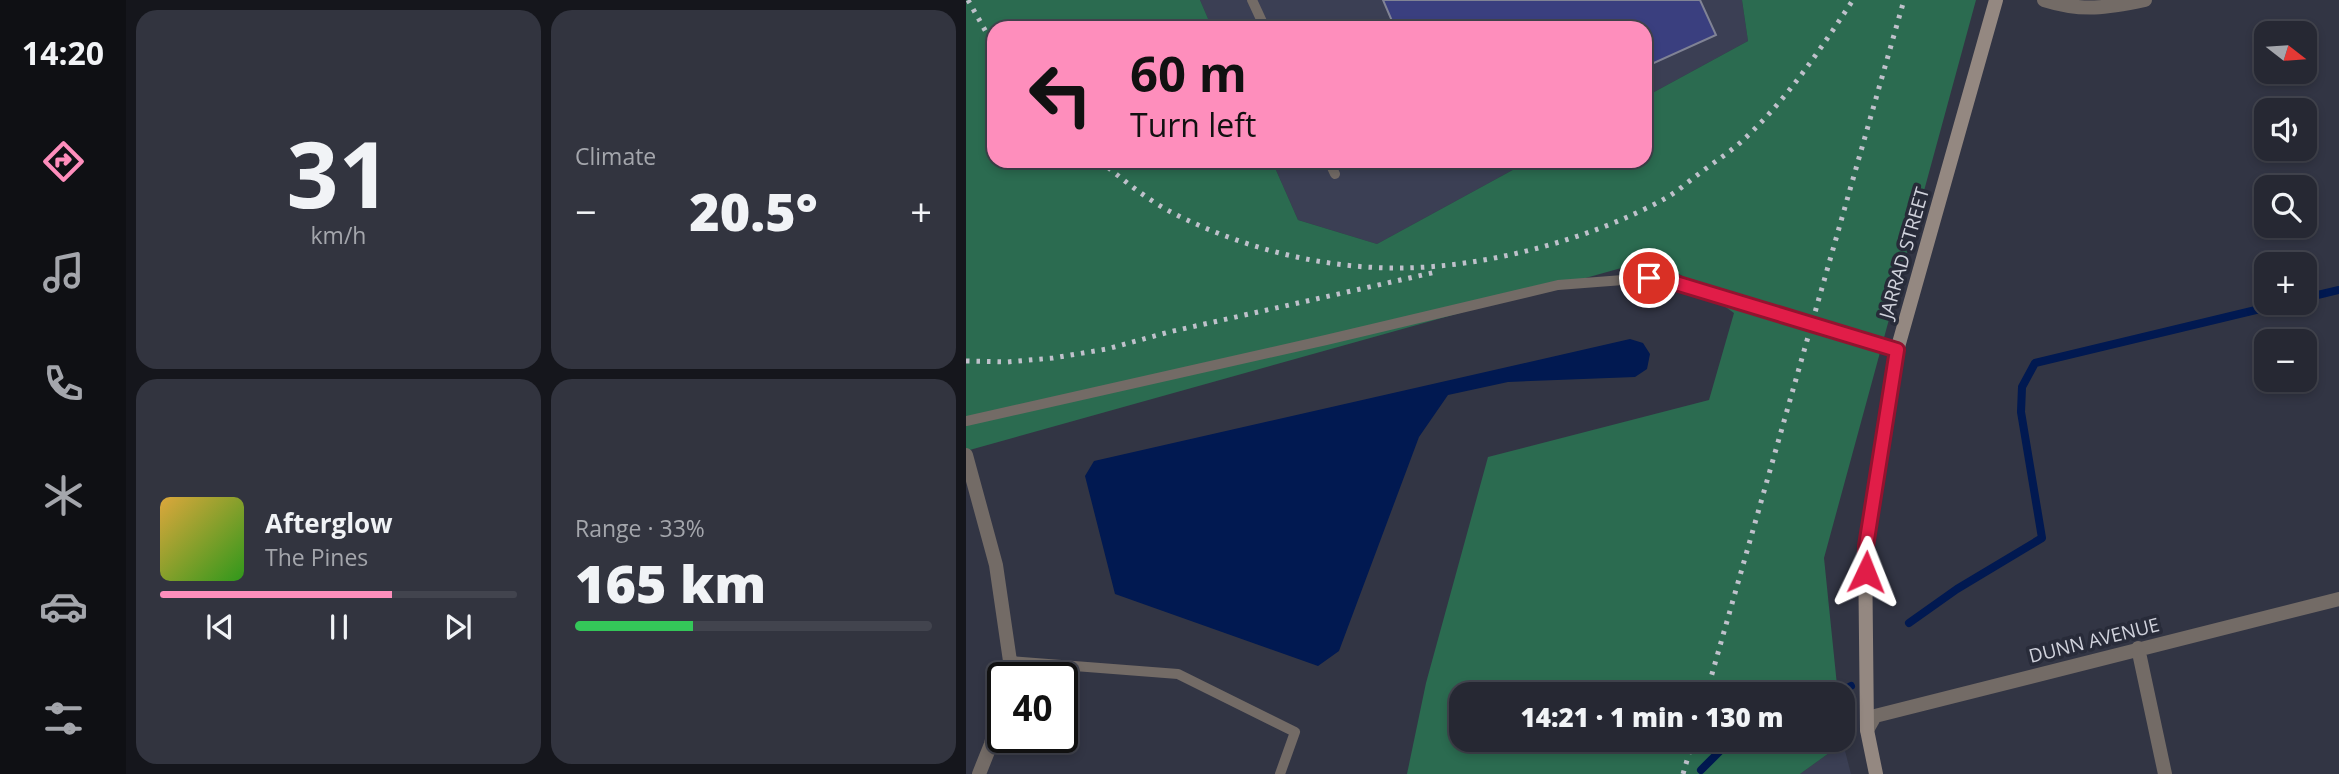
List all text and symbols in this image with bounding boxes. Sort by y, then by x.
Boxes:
north arrow [2254,21,2317,84]
map controls [2254,21,2317,392]
text: 14:20 [22,31,104,74]
text: 60 m [1130,40,1247,106]
icon: left [1015,49,1106,140]
button: sound [2254,98,2317,161]
text: Turn left [1130,103,1256,146]
text: 31 [286,111,391,235]
icon: directions [39,137,88,186]
text: Climate [575,140,656,172]
text: 20.5° [689,175,818,246]
button: search [2254,175,2317,238]
street label: JARRAD STREET [1872,184,1935,324]
text: − [575,185,597,237]
text: + [910,185,932,237]
text: km/h [311,219,366,251]
icon: music [39,248,88,297]
pin [1619,248,1679,308]
button: + [2254,252,2317,315]
icon: arrive [1630,259,1668,297]
button: − [2254,329,2317,392]
icon: phone [39,359,88,408]
icon: climate [39,471,88,520]
text: Afterglow [265,505,392,541]
text: Range · 33% [575,512,705,544]
position arrow [1829,535,1903,609]
text: The Pines [265,541,368,573]
text: 165 km [575,547,766,618]
icon: car [39,582,88,631]
icon: previous [201,608,239,646]
icon: pause [320,608,358,646]
icon: next [439,608,477,646]
street label: DUNN AVENUE [2026,611,2162,669]
speed limit sign: 40 [987,662,1078,753]
icon: filters [39,694,88,743]
text: 14:21 · 1 min · 130 m [1521,699,1783,735]

